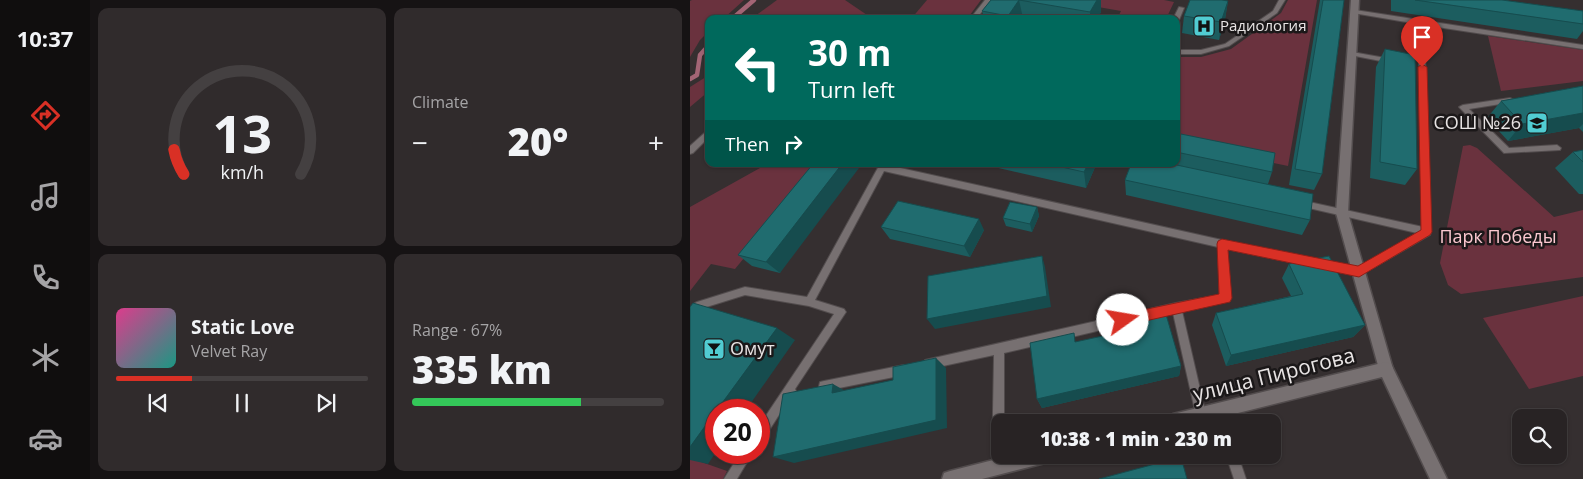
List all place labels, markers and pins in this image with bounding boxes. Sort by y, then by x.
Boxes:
hospital icon: Радиология [1192,14,1216,38]
place label: Радиология [1220,15,1306,35]
pin [1401,16,1443,67]
place label: СОШ №26 [1433,110,1521,134]
school or university icon: СОШ №26 [1525,111,1549,135]
place label: Омут [730,336,775,360]
bar icon: Омут [702,337,726,361]

